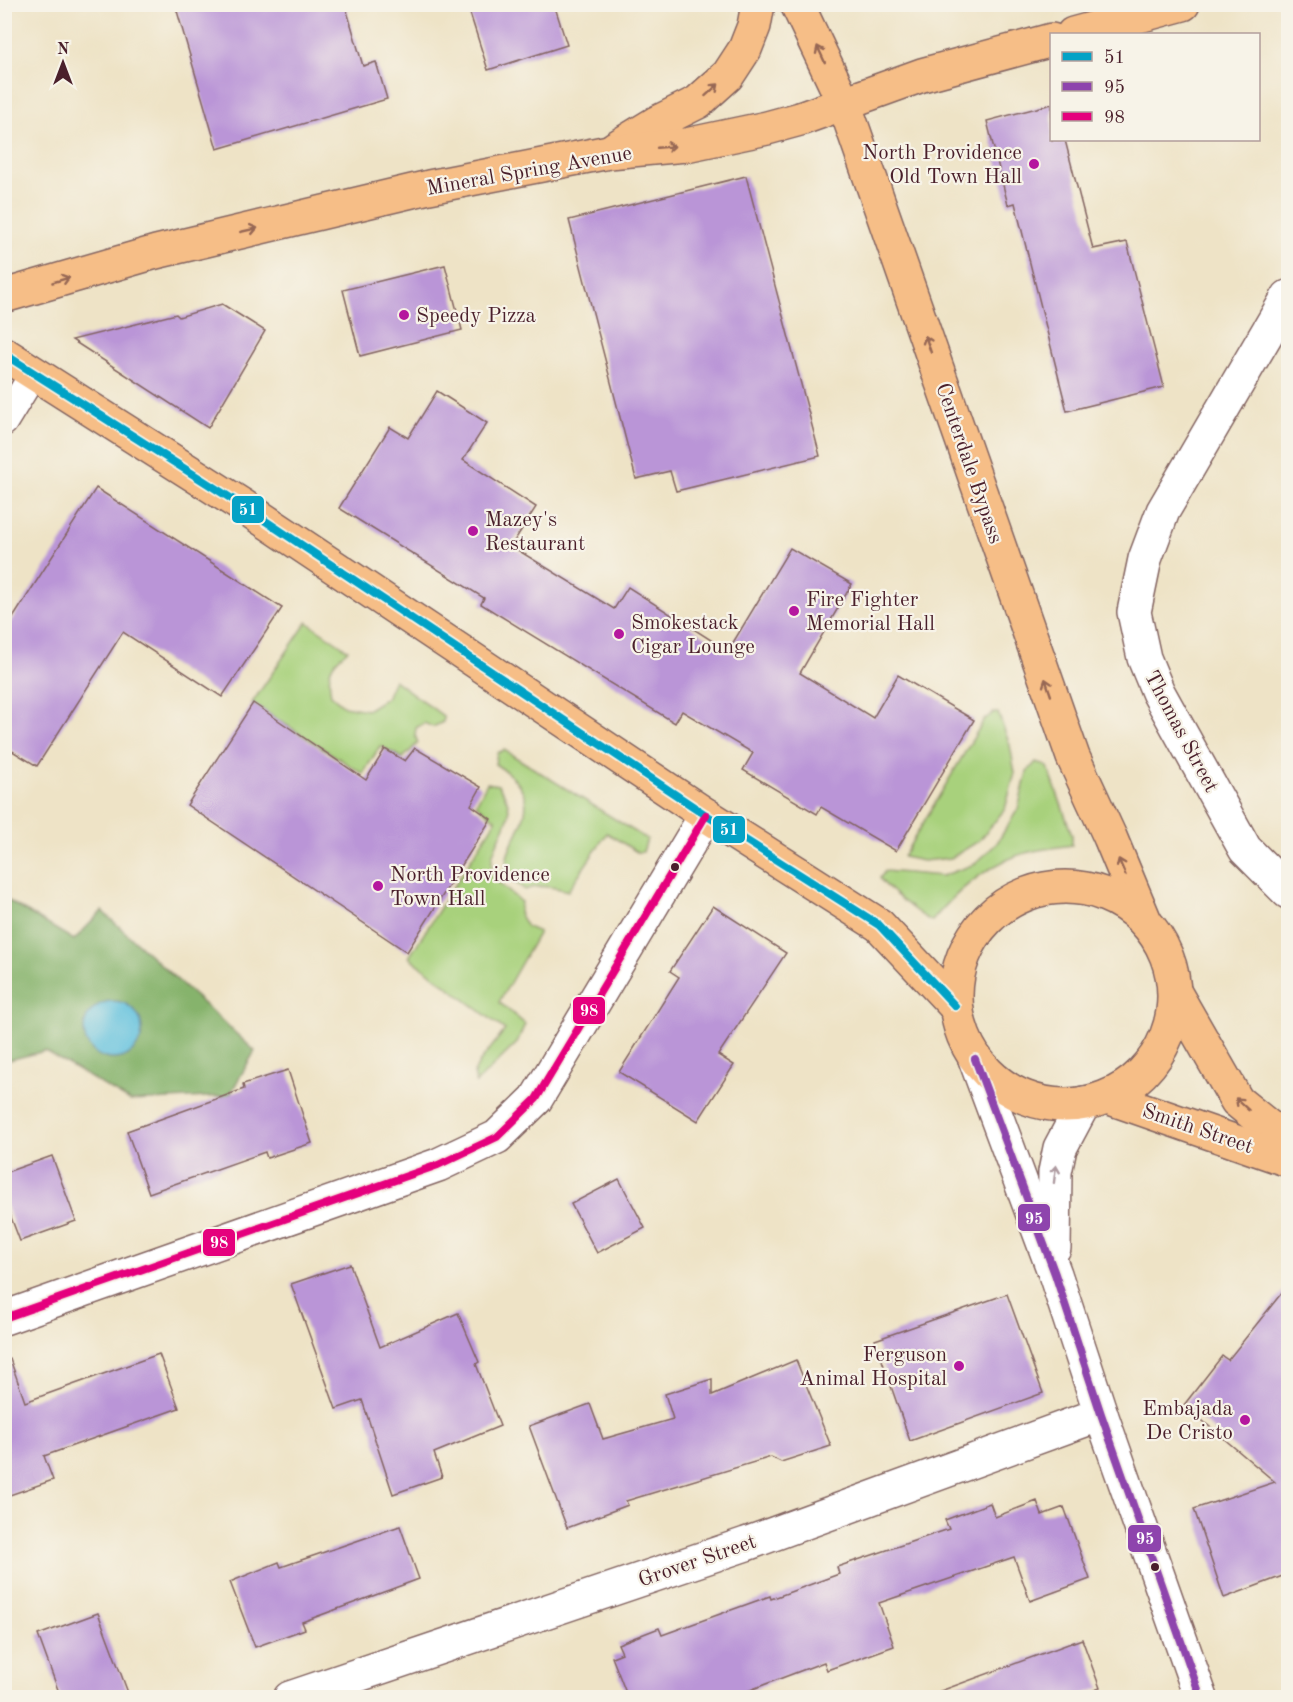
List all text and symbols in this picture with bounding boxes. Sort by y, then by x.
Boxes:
north arrow [33,33,93,93]
legend [1050,33,1260,141]
text: N [57,42,70,58]
one-way arrow [814,45,826,63]
text: 51 [1104,49,1125,67]
text: 95 [1104,79,1125,97]
one-way arrow [705,82,720,97]
text: 98 [1104,109,1125,127]
one-way arrow [656,141,676,152]
street label: Mineral Spring Avenue [425,143,634,200]
place label: North Providence Old Town Hall [862,143,1022,188]
marker: North Providence Old Town Hall [1027,157,1041,171]
one-way arrow [239,224,258,236]
one-way arrow [51,274,70,285]
place label: Speedy Pizza [416,306,536,327]
marker: Speedy Pizza [397,308,411,322]
one-way arrow [922,335,933,354]
street label: Centerdale Bypass [931,380,1006,546]
line badge: 51 [231,495,265,524]
text: 51 [239,503,257,519]
place label: Mazey's Restaurant [485,510,585,555]
marker: Mazey's Restaurant [466,524,480,538]
place label: Fire Fighter Memorial Hall [806,590,935,635]
marker: Fire Fighter Memorial Hall [787,604,801,618]
place label: Smokestack Cigar Lounge [631,613,755,658]
marker: Smokestack Cigar Lounge [612,627,626,641]
street label: Thomas Street [1140,667,1222,796]
one-way arrow [1042,678,1053,696]
line badge: 51 [712,815,746,844]
text: 51 [720,823,738,839]
one-way arrow [1116,858,1127,876]
unlabelled marker [669,861,681,873]
place label: North Providence Town Hall [390,865,550,910]
marker: North Providence Town Hall [371,879,385,893]
line badge: 98 [572,996,606,1025]
text: 98 [580,1004,598,1020]
one-way arrow [1235,1097,1250,1111]
street label: Smith Street [1139,1101,1256,1158]
one-way arrow [1050,1164,1061,1184]
line badge: 95 [1017,1203,1051,1232]
text: 95 [1025,1212,1043,1228]
line badge: 98 [202,1228,236,1257]
text: 98 [210,1236,228,1252]
place label: Ferguson Animal Hospital [799,1345,947,1390]
marker: Ferguson Animal Hospital [952,1359,966,1373]
place label: Embajada De Cristo [1142,1399,1233,1444]
marker: Embajada De Cristo [1238,1413,1252,1427]
line badge: 95 [1127,1524,1162,1553]
street label: Grover Street [636,1531,759,1591]
text: 95 [1136,1532,1154,1548]
unlabelled marker [1149,1561,1161,1573]

